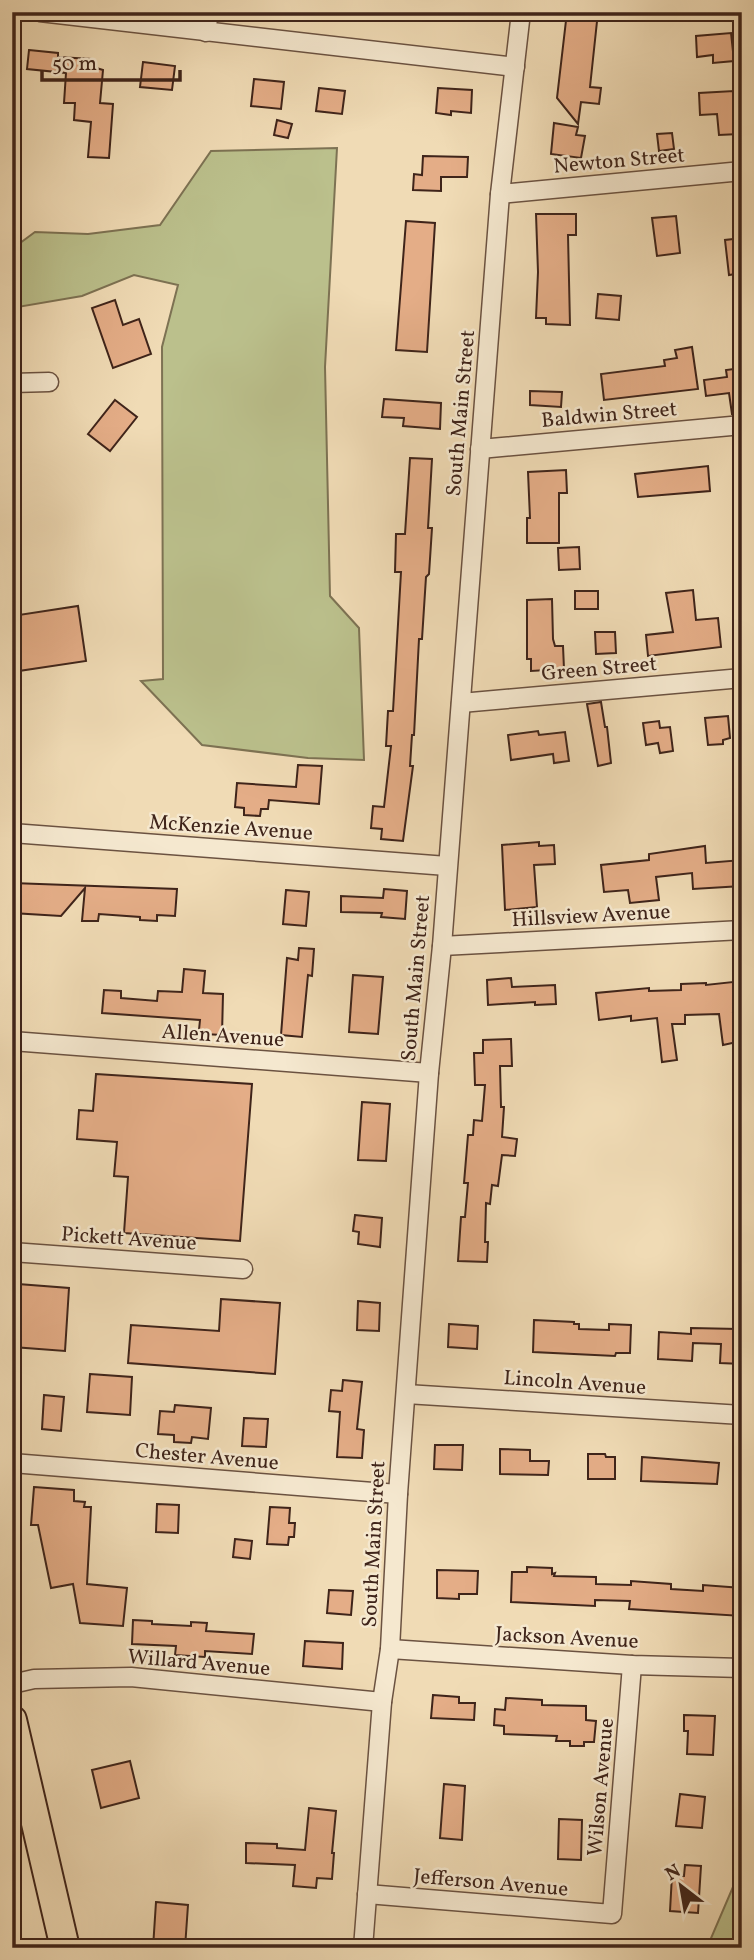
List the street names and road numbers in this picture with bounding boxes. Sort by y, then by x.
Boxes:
street label: Newton Street [552,141,686,182]
street label: South Main Street [440,329,483,497]
street label: Baldwin Street [540,395,678,436]
street label: Green Street [540,650,658,689]
street label: McKenzie Avenue [148,808,314,849]
street label: South Main Street [395,894,438,1062]
street label: Hillsview Avenue [511,898,671,935]
street label: Allen Avenue [161,1018,285,1055]
street label: Pickett Avenue [60,1220,198,1259]
street label: Lincoln Avenue [503,1364,647,1403]
street label: Chester Avenue [134,1437,280,1478]
street label: South Main Street [356,1460,393,1628]
street label: Jackson Avenue [495,1620,639,1657]
street label: Willard Avenue [126,1643,272,1684]
street label: Wilson Avenue [581,1717,622,1857]
street label: Jefferson Avenue [412,1862,569,1905]

